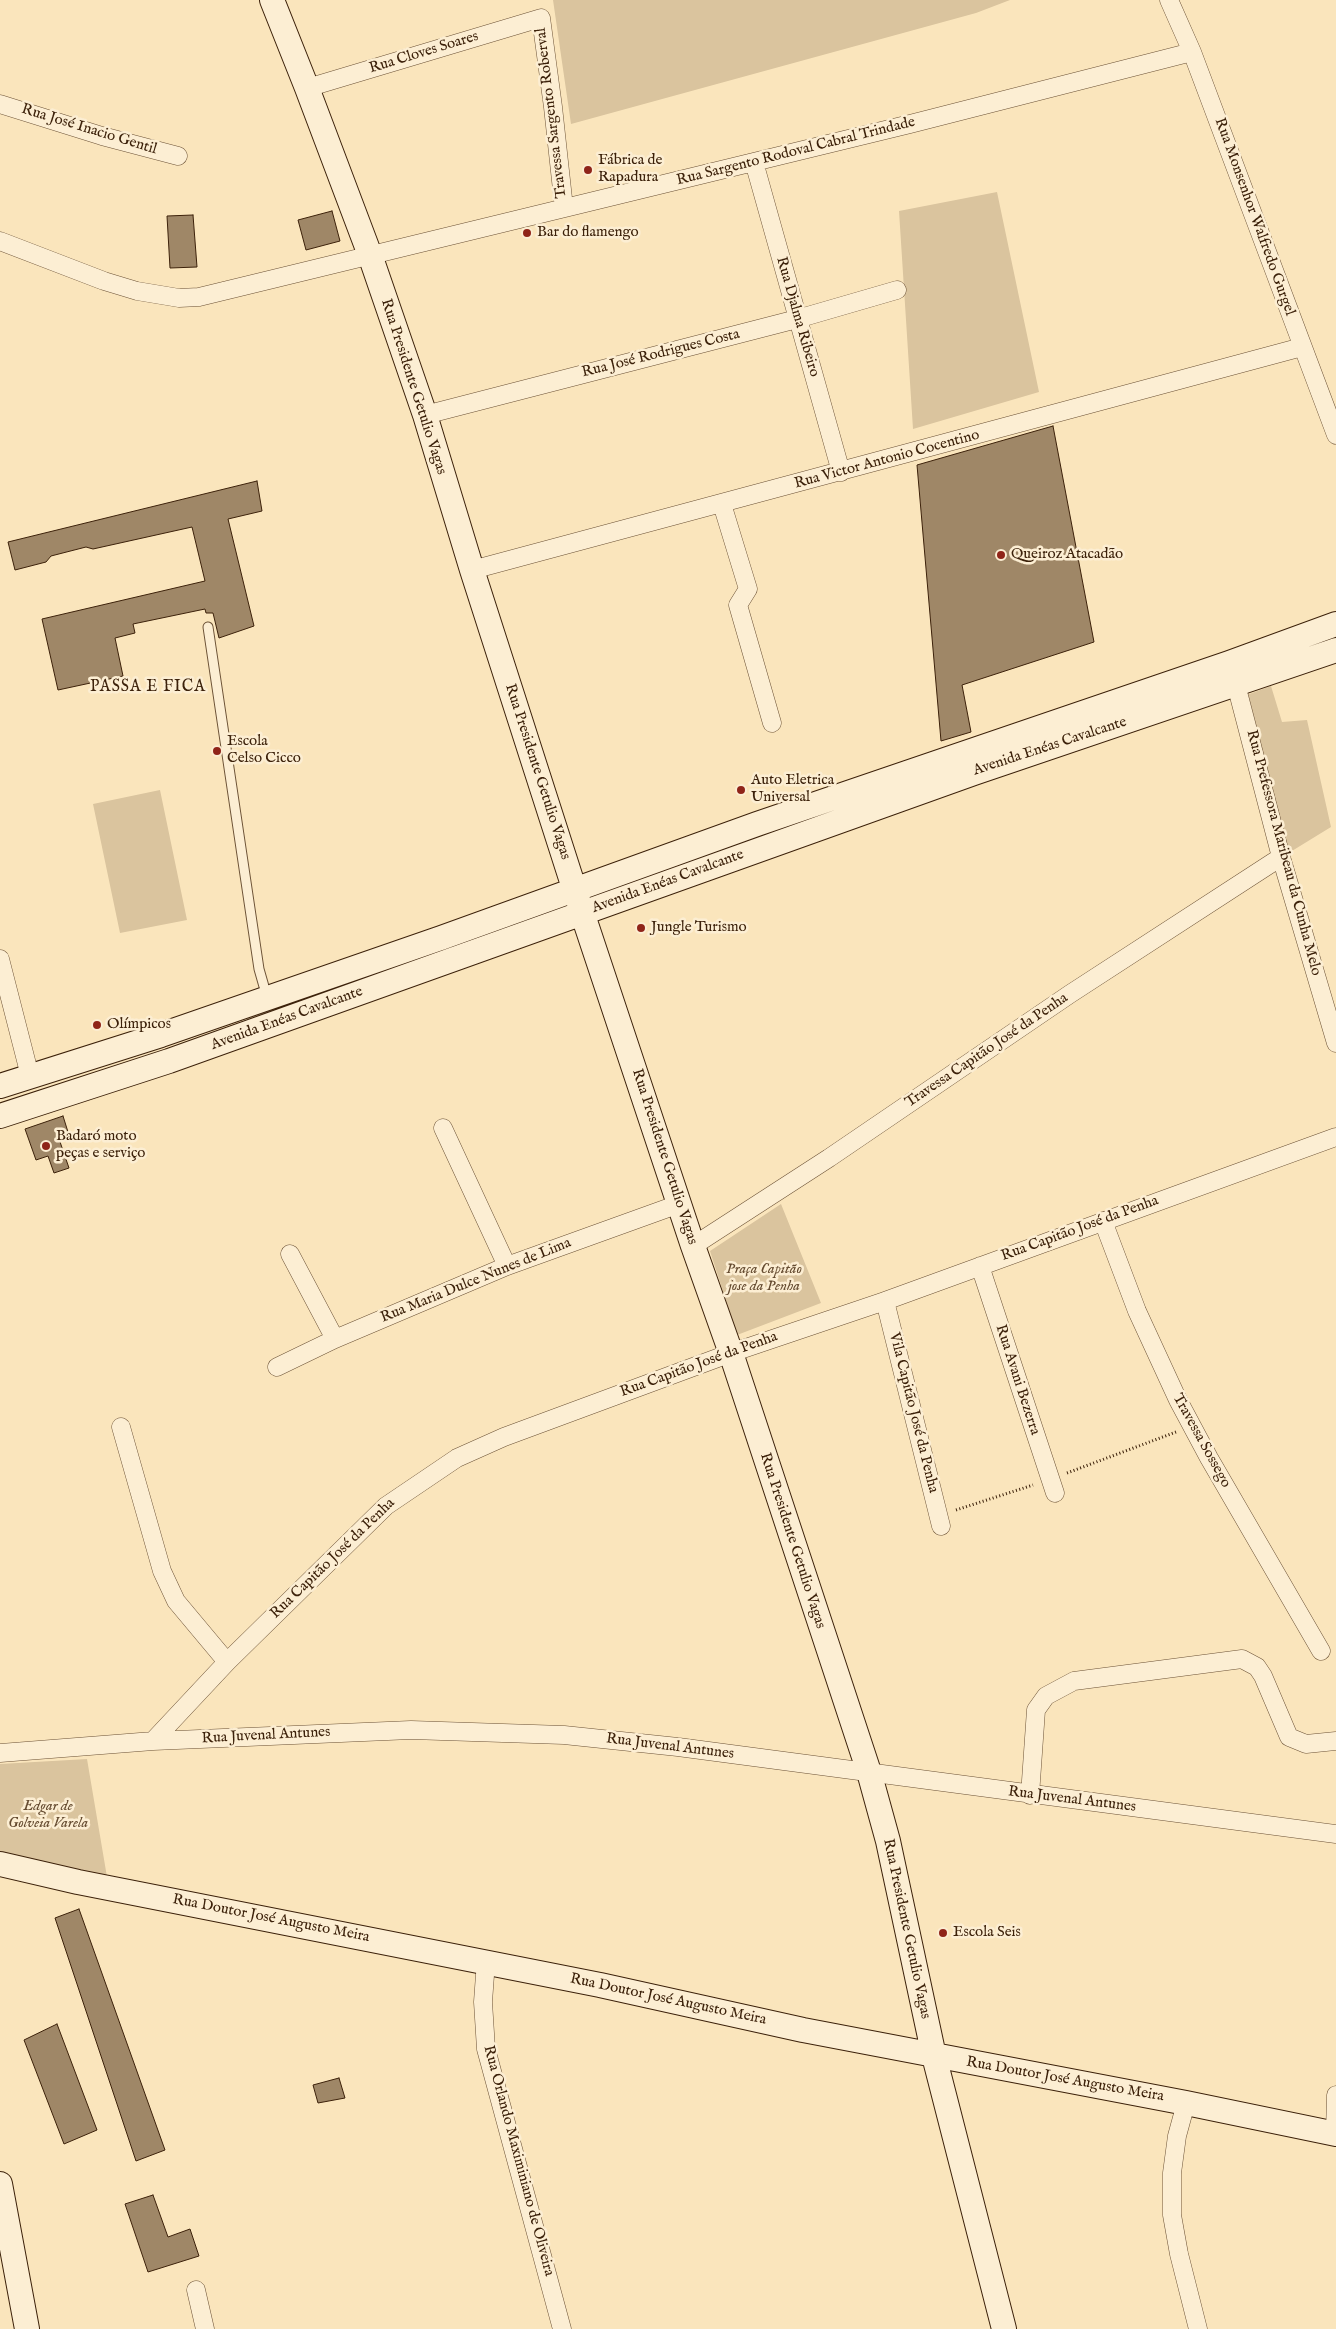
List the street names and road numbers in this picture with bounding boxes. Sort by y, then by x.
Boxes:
street label: Travessa Sargento Roberval [533,27,571,199]
street label: Rua Cloves Soares [367,28,481,78]
street label: Rua José Inacio Gentil [19,101,159,159]
street label: Rua Sargento Rodoval Cabral Trindade [675,114,917,190]
street label: Rua Monsenhor Walfredo Gurgel [1210,116,1298,318]
street label: Rua Djalma Ribeiro [771,255,823,379]
street label: Rua Presidente Getulio Vagas [376,297,450,477]
street label: Rua José Rodrigues Costa [580,326,742,382]
street label: Rua Victor Antonio Cocentino [793,427,981,493]
street label: Rua Presidente Getulio Vagas [500,682,574,862]
street label: Avenida Enéas Cavalcante [971,714,1129,780]
street label: Rua Prefessora Maribeau da Cunha Melo [1242,728,1324,978]
street label: Avenida Enéas Cavalcante [590,846,746,918]
street label: Avenida Enéas Cavalcante [209,983,365,1055]
street label: Travessa Capitão José da Penha [902,990,1072,1112]
street label: Rua Presidente Getulio Vagas [627,1067,701,1247]
street label: Rua Capitão José da Penha [999,1192,1161,1266]
street label: Rua Maria Dulce Nunes de Lima [378,1234,574,1328]
street label: Rua Avani Bezerra [991,1322,1043,1438]
street label: Rua Capitão José da Penha [618,1328,780,1402]
street label: Vila Capitão José da Penha [884,1331,942,1495]
street label: Travessa Sossego [1168,1391,1234,1491]
street label: Rua Presidente Getulio Vagas [755,1451,829,1631]
street label: Rua Capitão José da Penha [267,1495,399,1623]
street label: Rua Juvenal Antunes [201,1724,331,1748]
street label: Rua Juvenal Antunes [605,1730,735,1764]
street label: Rua Juvenal Antunes [1007,1783,1137,1817]
street label: Rua Presidente Getulio Vagas [878,1837,934,2021]
street label: Rua Doutor José Augusto Meira [171,1891,371,1947]
street label: Rua Doutor José Augusto Meira [568,1970,768,2030]
street label: Rua Orlando Maximiniano de Oliveira [478,2044,558,2278]
street label: Rua Doutor José Augusto Meira [965,2054,1165,2106]

